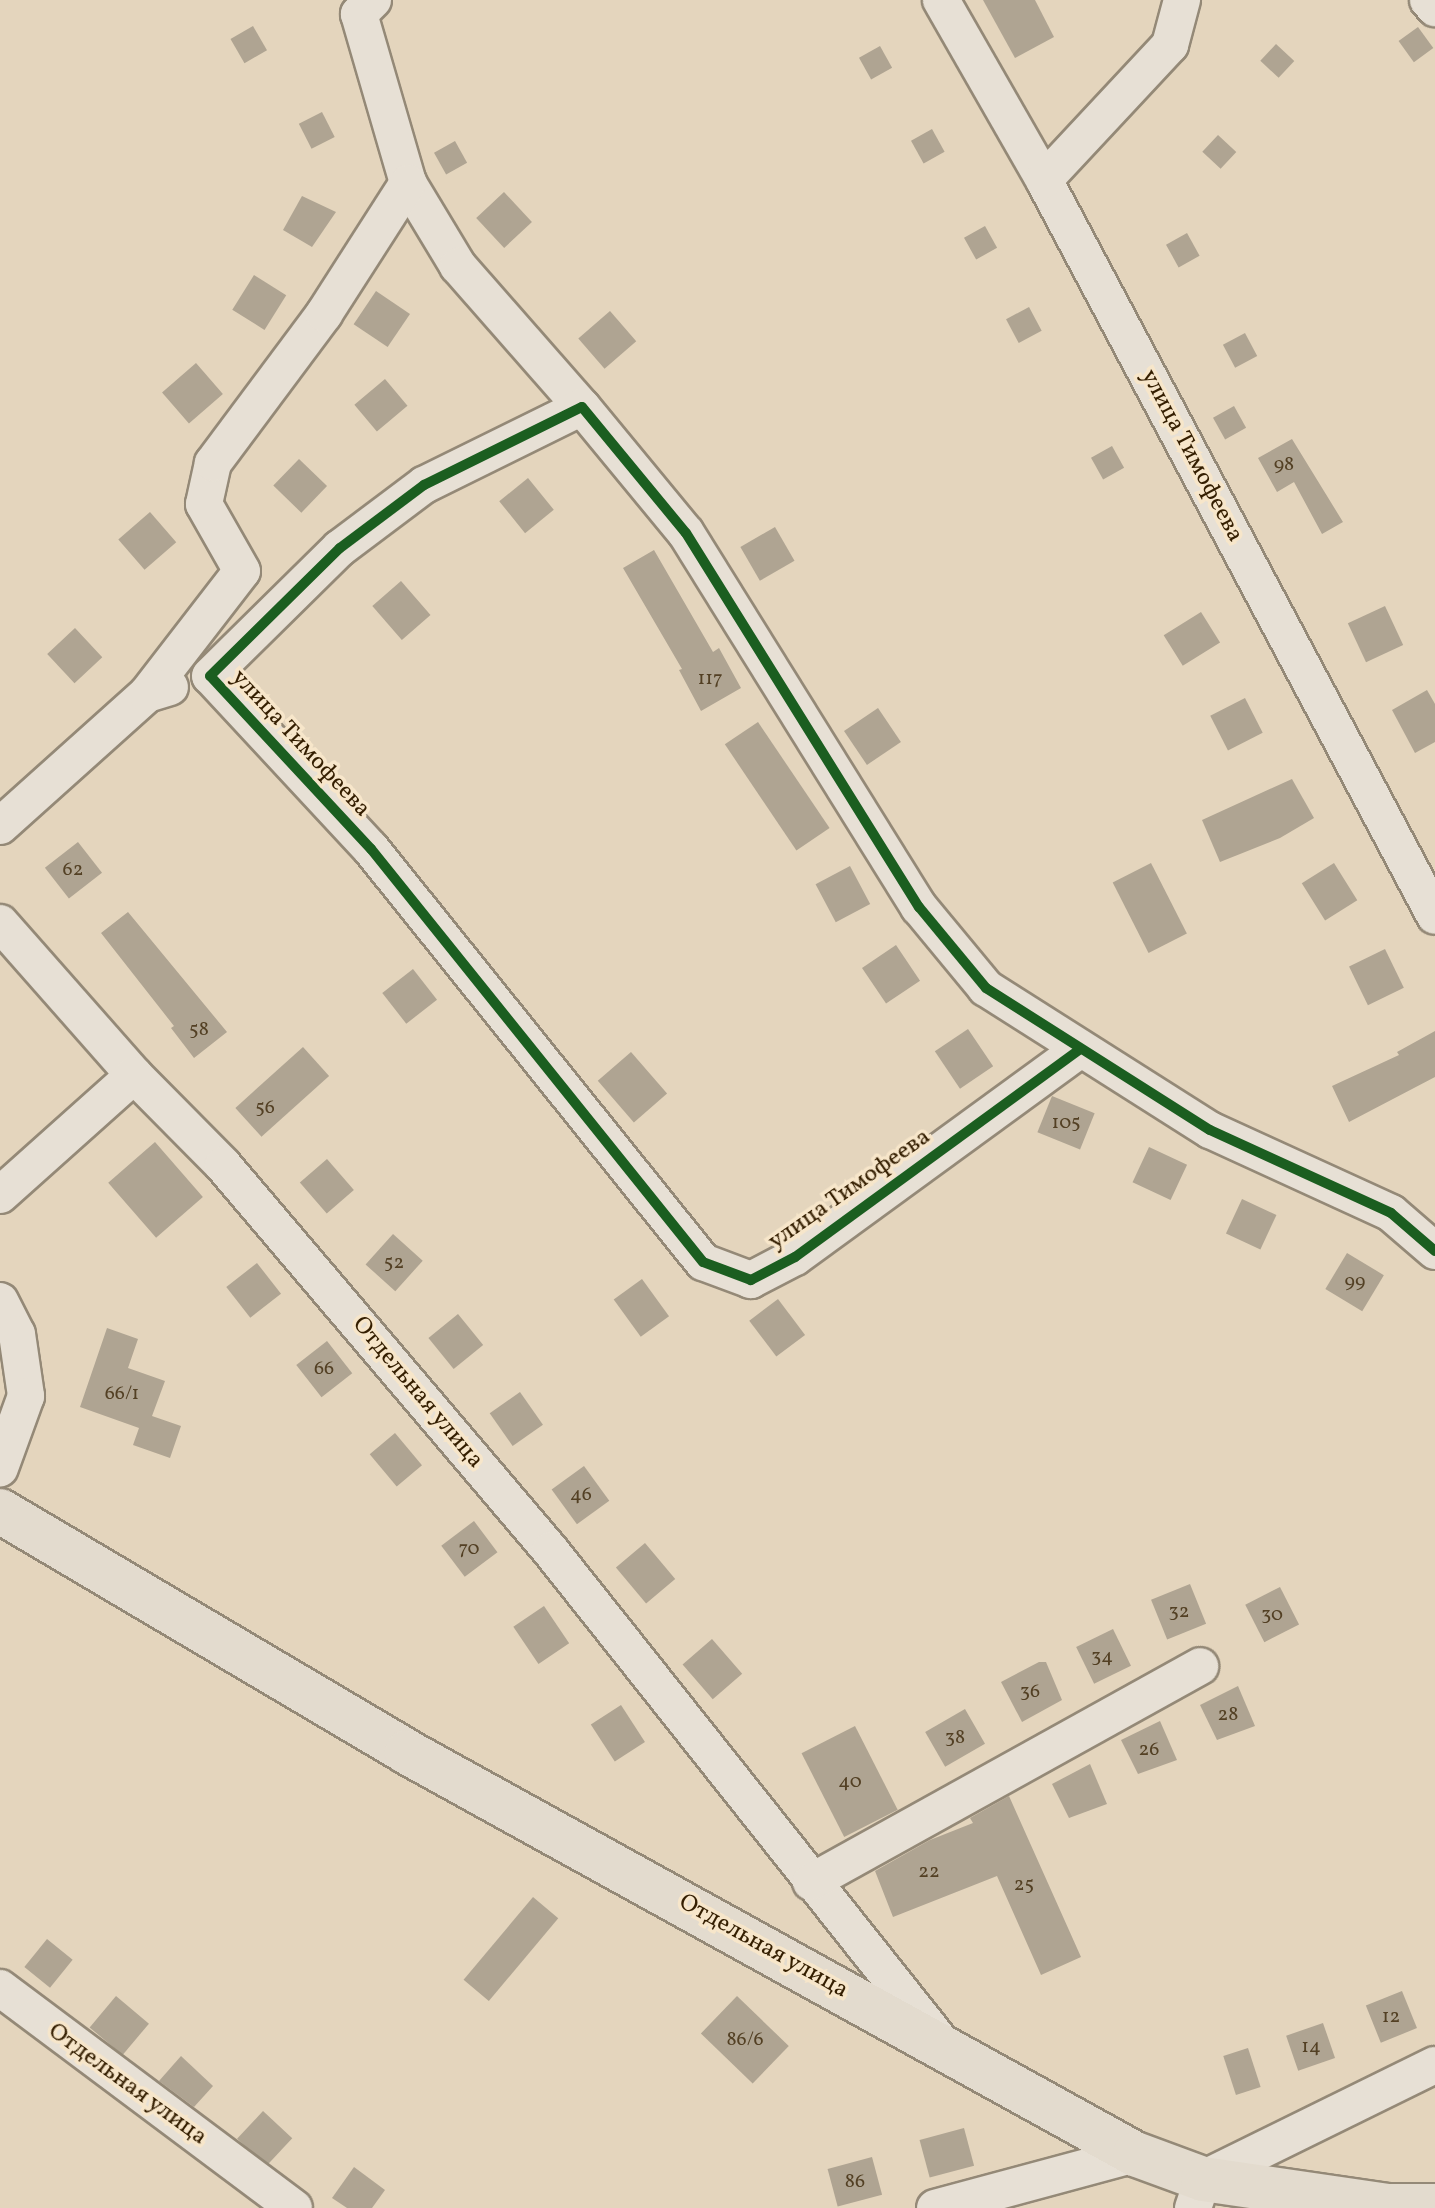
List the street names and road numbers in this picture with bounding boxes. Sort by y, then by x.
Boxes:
street label: улица Тимофеева [1133,364,1249,548]
street label: улица Тимофеева [224,664,376,824]
street label: улица Тимофеева [763,1123,937,1257]
street label: Отдельная улица [345,1311,489,1475]
street label: Отдельная улица [673,1888,853,2006]
street label: Отдельная улица [42,2017,212,2153]

